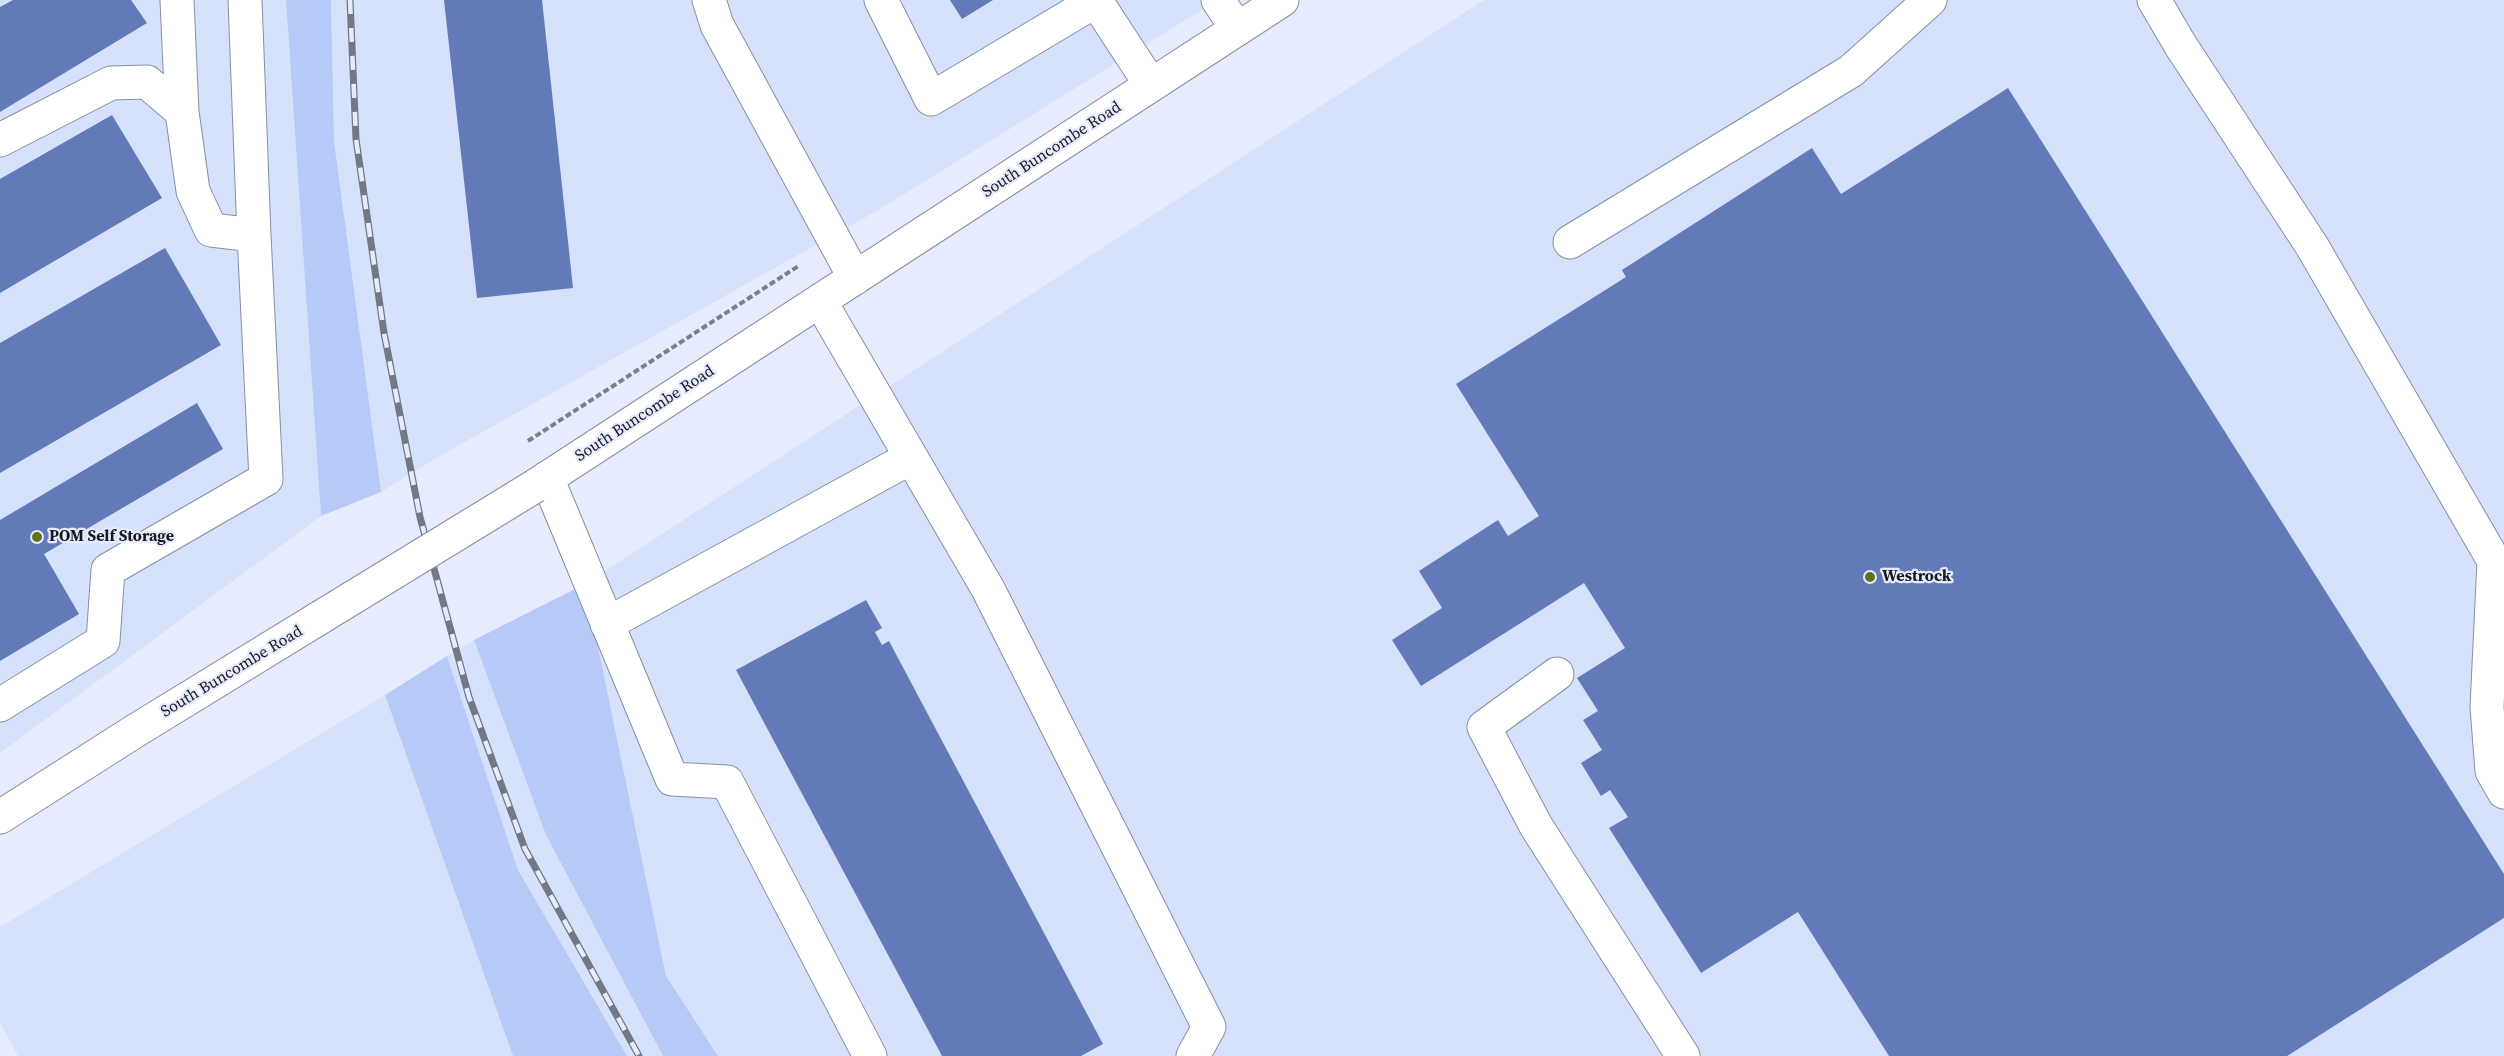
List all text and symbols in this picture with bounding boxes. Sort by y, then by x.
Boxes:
street label: South Buncombe Road [979,98,1125,202]
street label: South Buncombe Road [572,362,718,466]
place label: POM Self Storage [49,527,174,547]
marker: POM Self Storage [30,530,44,544]
place label: Westrock [1882,567,1951,587]
marker: Westrock [1863,570,1877,584]
street label: South Buncombe Road [158,622,306,722]

